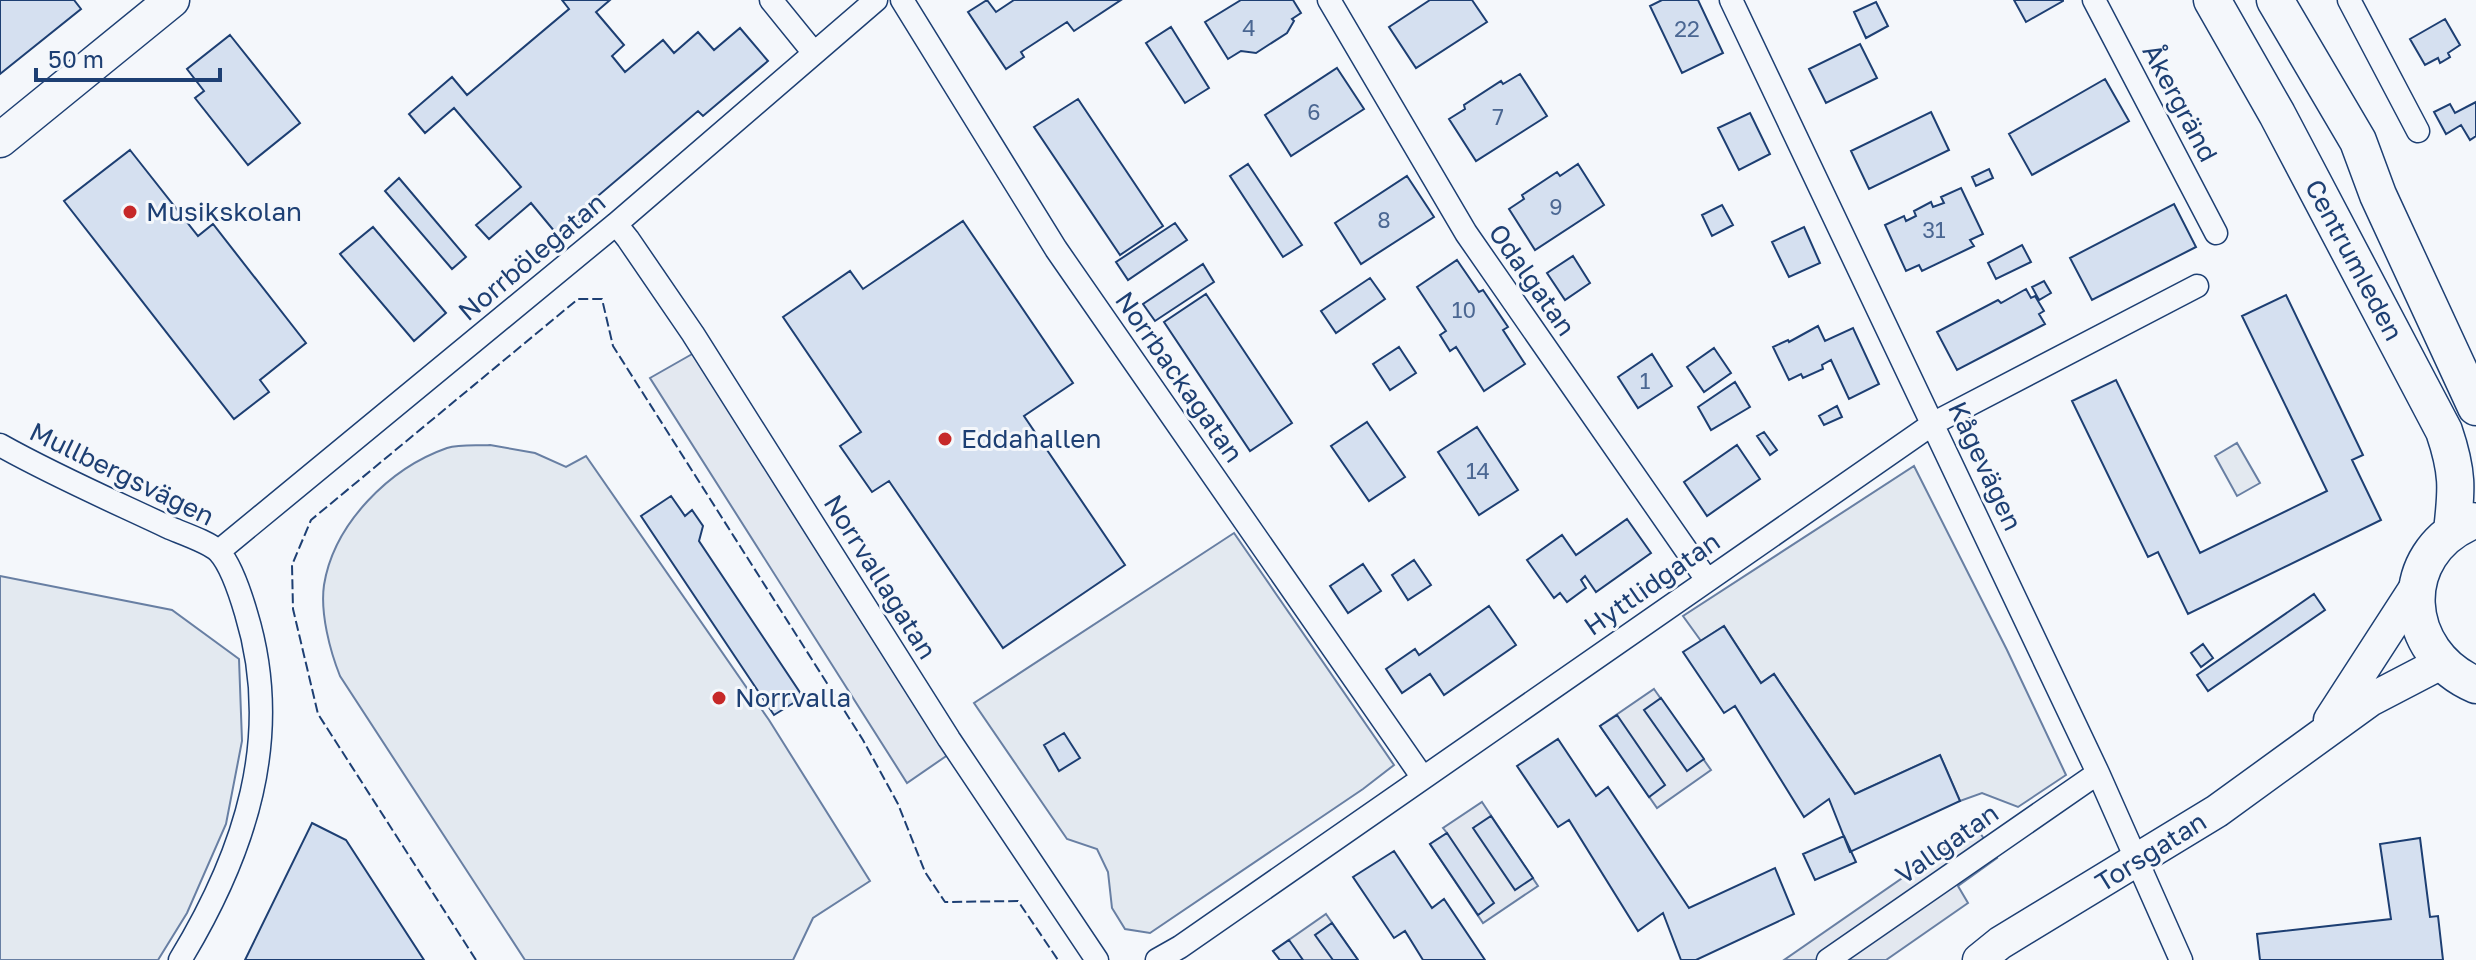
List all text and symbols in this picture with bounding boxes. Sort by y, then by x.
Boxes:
house number: 4 [1242,14,1256,41]
house number: 22 [1674,15,1700,42]
scale bar [36,32,220,82]
street label: Åkergränd [2136,38,2224,167]
text: 50 m [48,44,104,73]
house number: 6 [1307,98,1321,125]
house number: 7 [1492,103,1504,130]
street label: Centrumleden [2299,174,2410,346]
street label: Norrbölegatan [452,186,611,327]
house number: 9 [1549,193,1563,220]
place label: Musikskolan [146,196,302,227]
marker: Musikskolan [121,203,139,221]
house number: 8 [1377,206,1391,233]
house number: 31 [1922,216,1946,243]
street label: Odalgatan [1483,218,1582,342]
street label: Norrbackagatan [1109,285,1250,468]
house number: 10 [1452,296,1476,323]
house number: 1 [1640,367,1651,394]
street label: Kågevägen [1942,396,2029,535]
street label: Mullbergsvägen [25,416,219,532]
place label: Eddahallen [961,423,1101,454]
marker: Eddahallen [936,430,954,448]
house number: 14 [1466,457,1490,484]
street label: Norrvallagatan [818,489,943,665]
street label: Hyttlidgatan [1578,525,1725,642]
place label: Norrvalla [735,682,851,713]
marker: Norrvalla [710,689,728,707]
street label: Vallgatan [1889,797,2004,890]
street label: Torsgatan [2090,805,2212,898]

